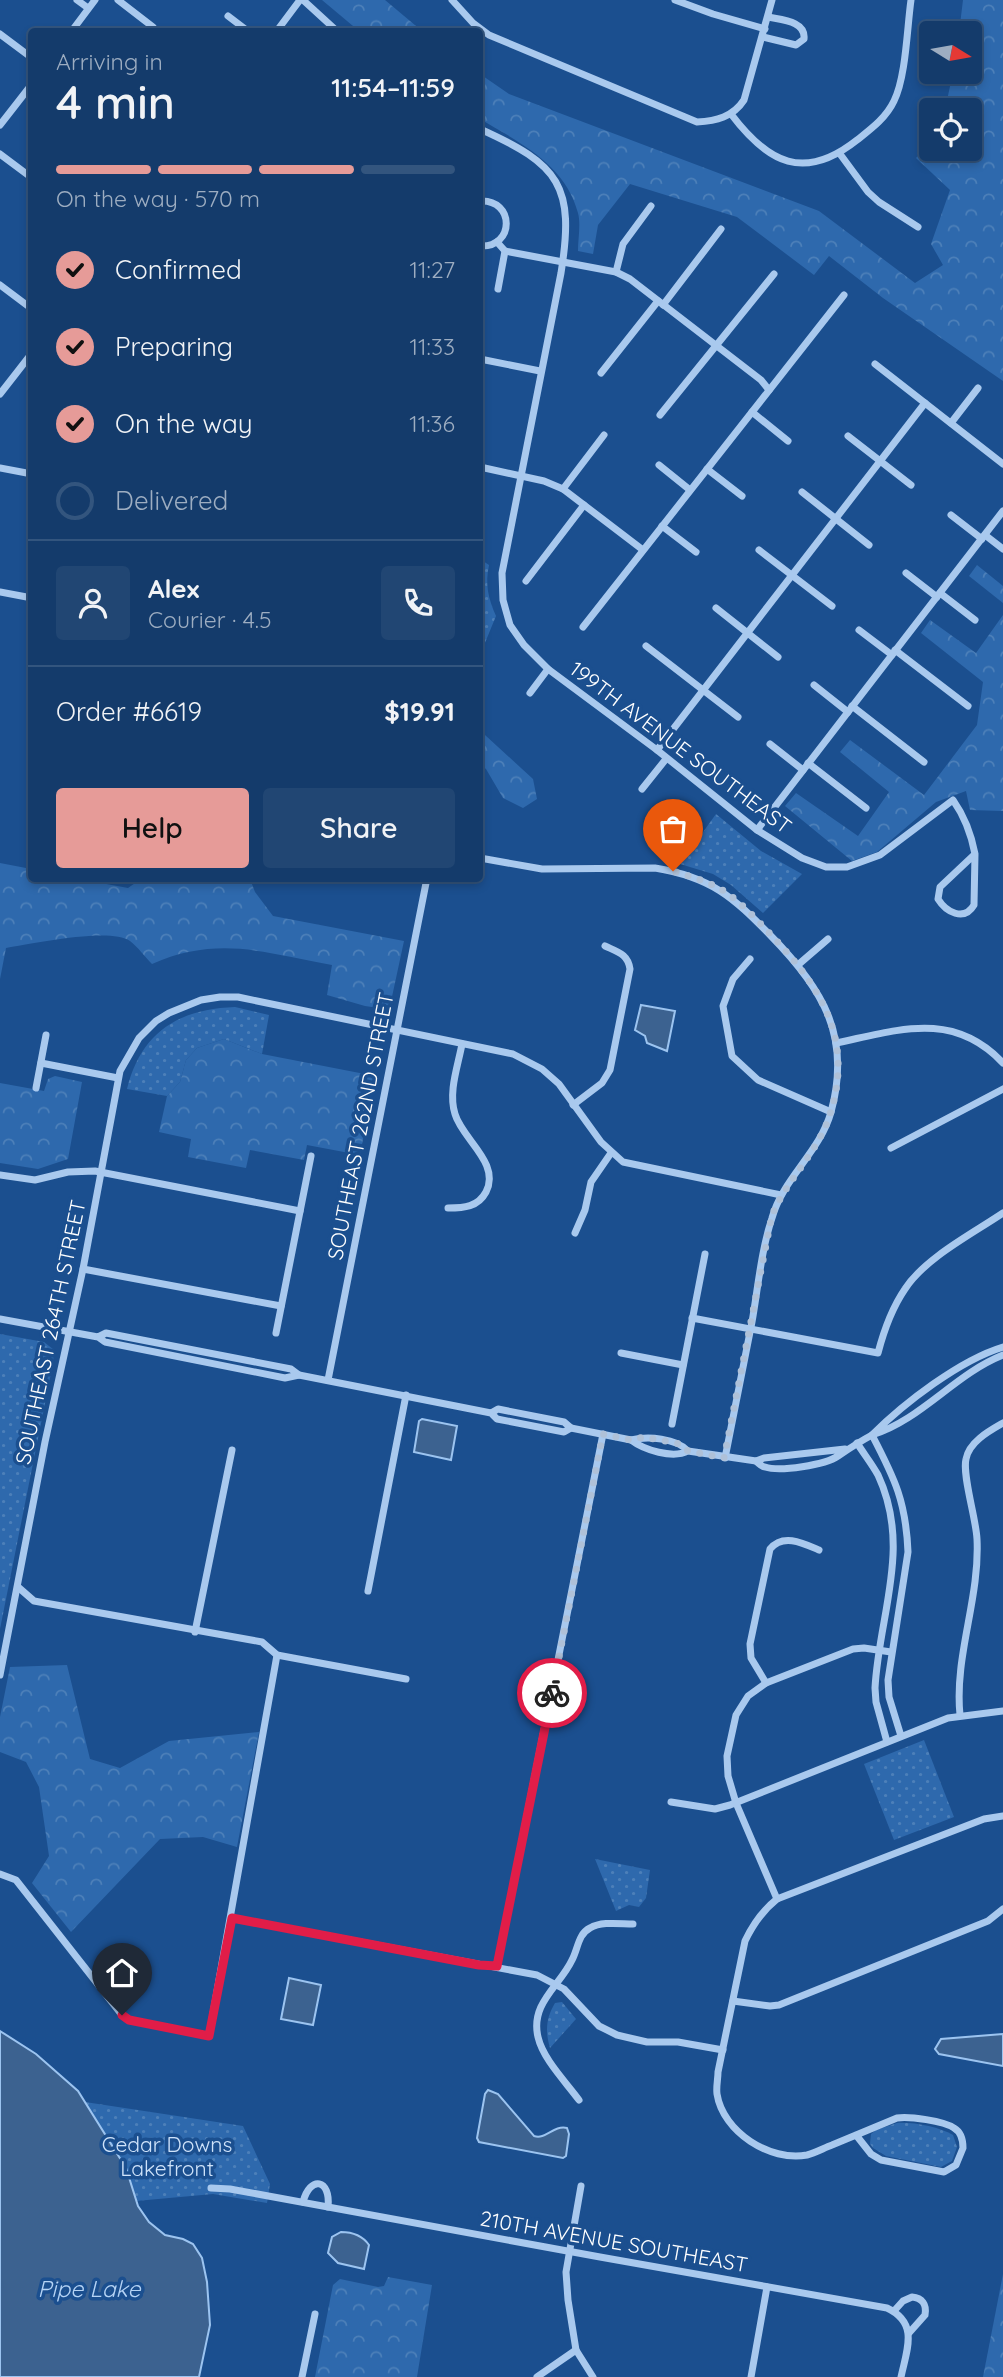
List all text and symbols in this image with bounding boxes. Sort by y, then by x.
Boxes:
north arrow [919,21,982,84]
map controls [919,21,982,161]
text: Arriving in [56,47,163,76]
text: 11:54–11:59 [331,71,455,104]
text: 4 min [56,73,175,131]
button: locate [919,98,982,161]
text: On the way · 570 m [56,184,260,213]
icon: check [56,251,94,289]
text: Confirmed [115,253,242,286]
text: 11:27 [410,255,455,284]
icon: check [56,328,94,366]
text: Preparing [115,330,233,363]
text: 11:33 [410,332,455,361]
icon: check [56,405,94,443]
text: On the way [115,407,253,440]
text: 11:36 [409,409,455,438]
text: Delivered [115,484,228,517]
button: person [56,566,130,640]
button: phone [381,566,455,640]
text: Alex [148,572,199,605]
text: Courier · 4.5 [148,605,272,634]
street label: 199TH AVENUE SOUTHEAST [565,655,797,839]
text: Order #6619 [56,695,202,728]
text: $19.91 [384,695,455,728]
button: Help [56,788,249,868]
button: Share [263,788,455,868]
pin [643,799,703,871]
icon: bag [654,810,692,848]
street label: SOUTHEAST 262ND STREET [321,990,399,1262]
street label: SOUTHEAST 264TH STREET [9,1198,91,1466]
courier [517,1658,587,1728]
icon: bike [533,1674,571,1712]
pin [92,1943,152,2015]
icon: home [103,1954,141,1992]
park label: Cedar Downs Lakefront [102,2131,232,2181]
street label: 210TH AVENUE SOUTHEAST [478,2205,750,2277]
water label: Pipe Lake [38,2274,141,2303]

